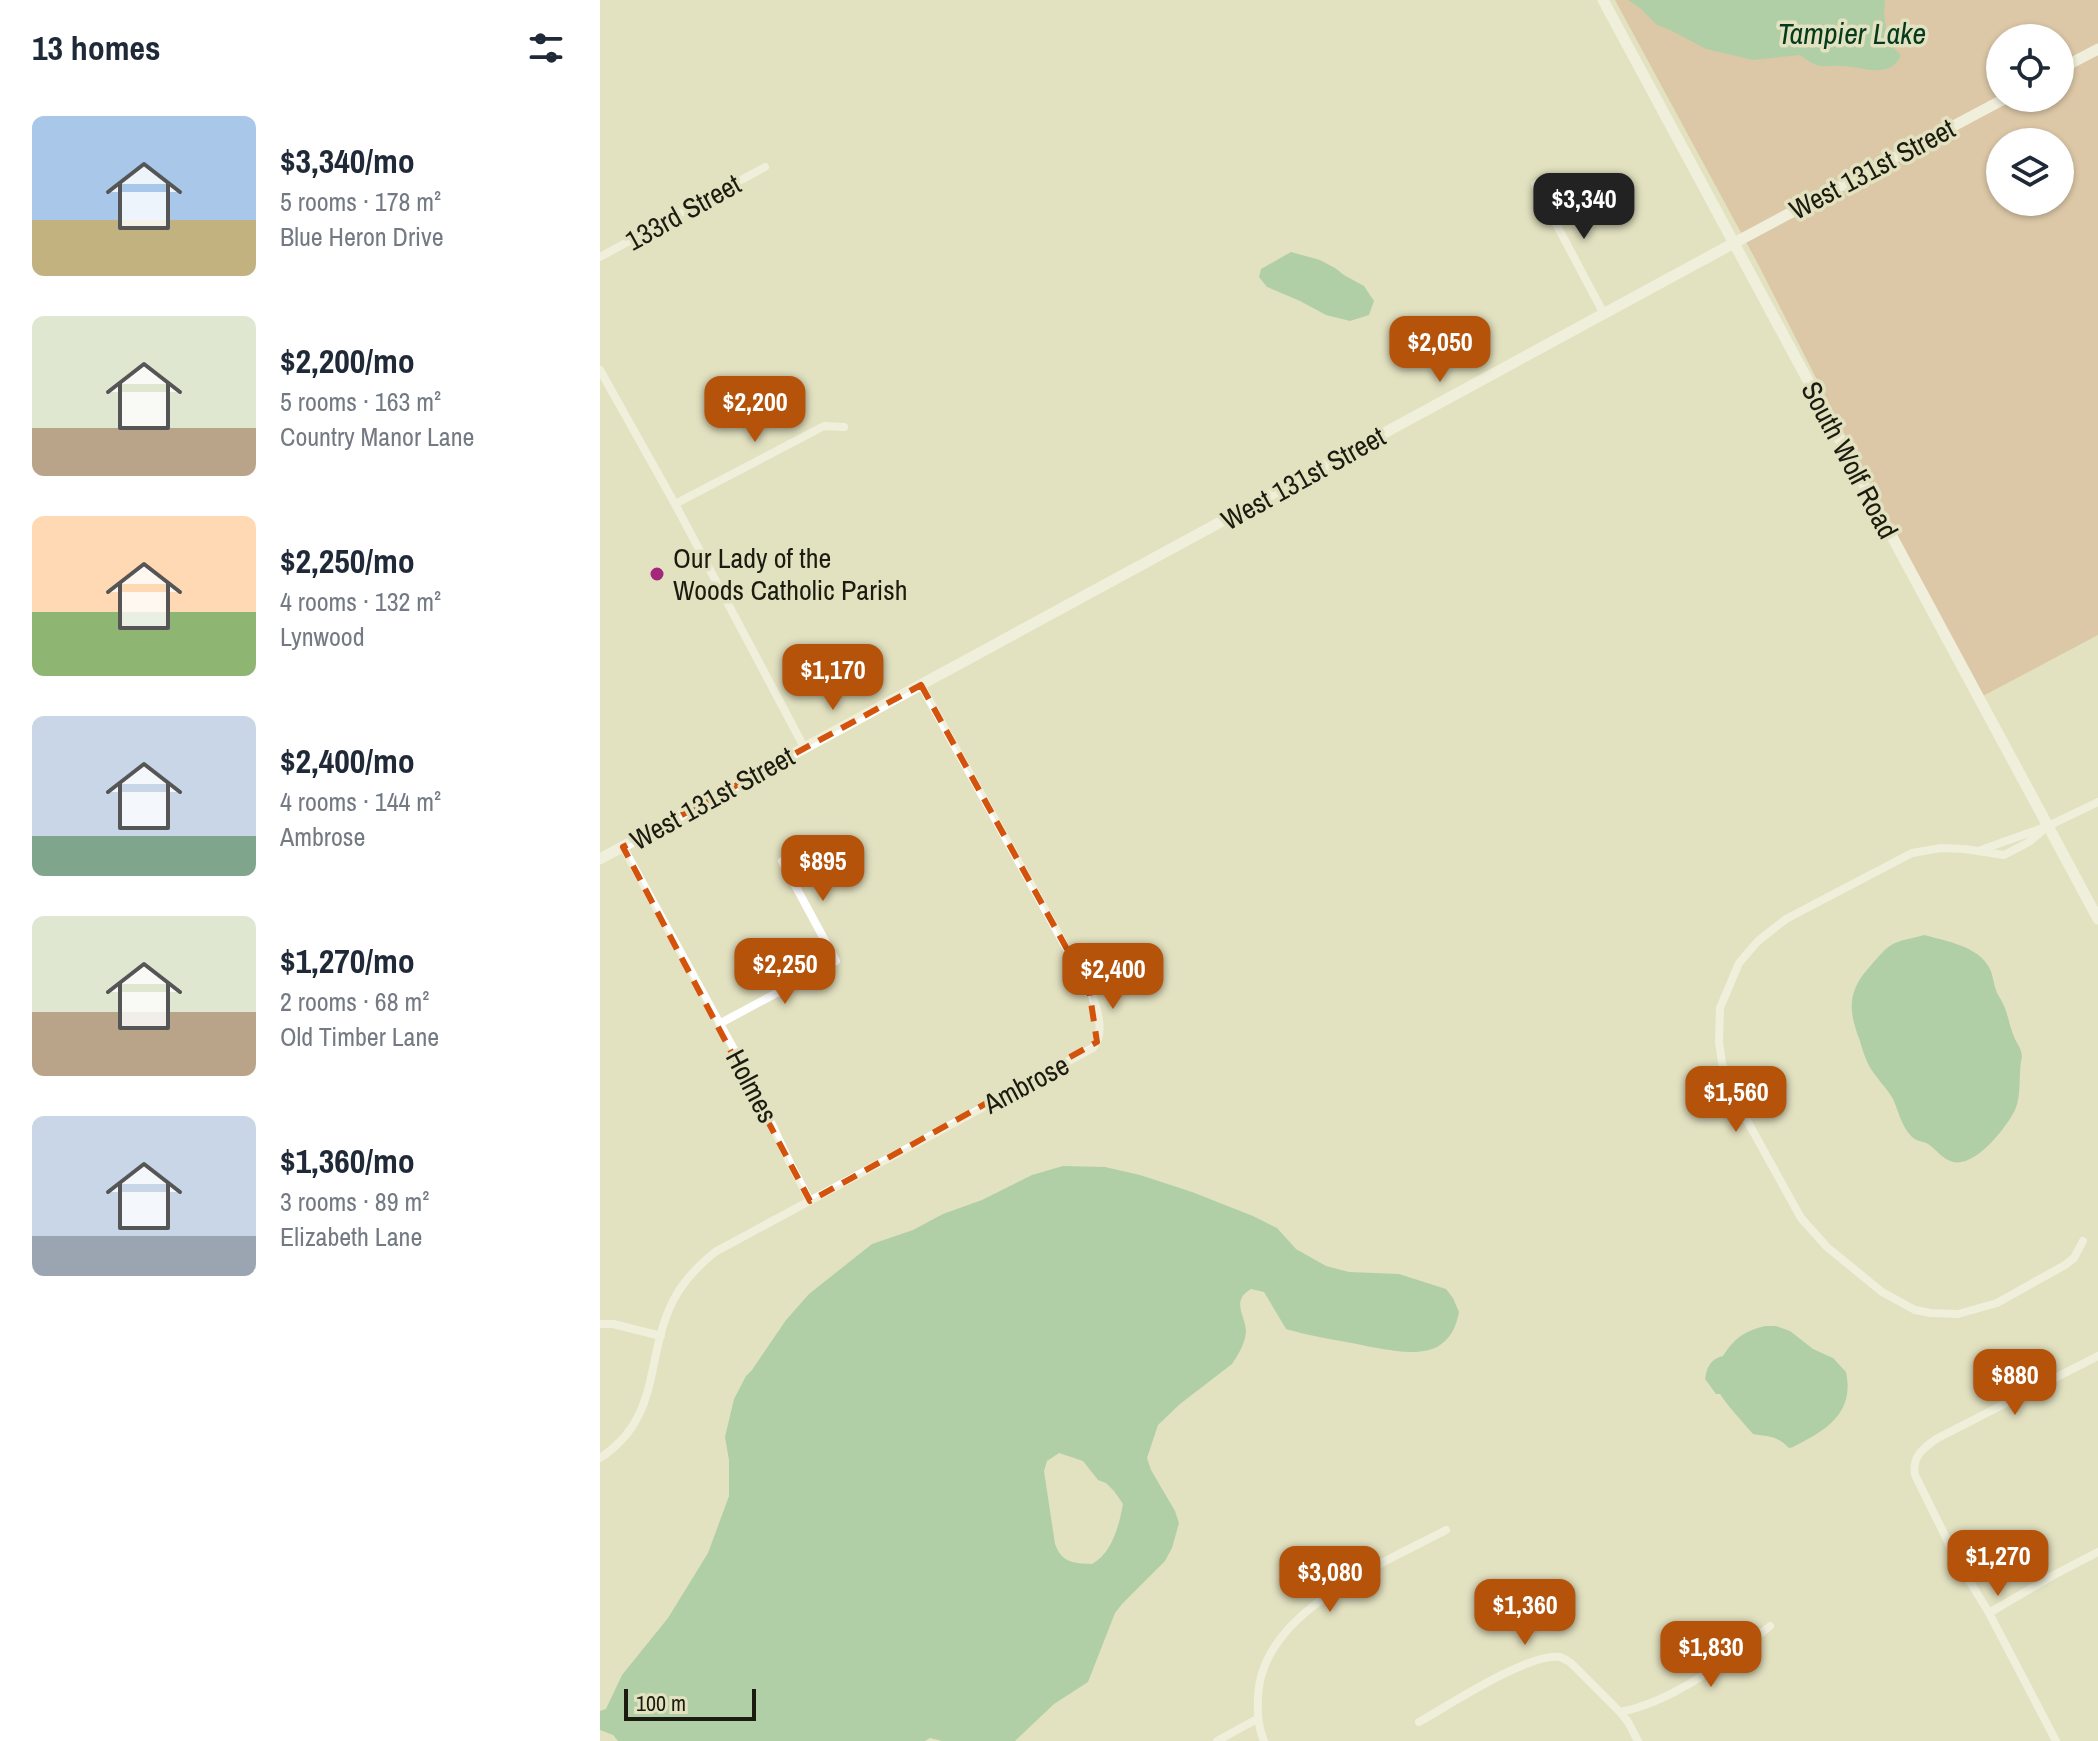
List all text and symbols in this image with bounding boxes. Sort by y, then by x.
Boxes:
water label: Tampier Lake [1778,13,1926,53]
map controls [1986,24,2074,216]
button: locate [1986,24,2074,112]
text: 13 homes [32,25,161,71]
icon: filters [524,26,568,70]
street label: West 131st Street [1783,109,1961,229]
button: layers [1986,128,2074,216]
text: $3,340/mo [280,138,415,184]
icon: home [96,148,192,244]
street label: 133rd Street [619,165,747,259]
pin: $3,340 [1519,173,1649,241]
text: $3,340 [1551,181,1617,216]
text: 5 rooms · 178 m² [280,184,441,219]
text: Blue Heron Drive [280,219,444,254]
pin: $2,050 [1375,316,1505,384]
text: $2,050 [1407,324,1473,359]
text: $2,200/mo [280,338,415,384]
icon: home [96,348,192,444]
street label: South Wolf Road [1793,375,1907,545]
pin: $2,200 [690,376,820,444]
text: 5 rooms · 163 m² [280,384,441,419]
text: $2,200 [722,384,788,419]
street label: West 131st Street [1214,417,1392,539]
text: Country Manor Lane [280,419,474,454]
text: $2,250/mo [280,538,415,584]
place label: Our Lady of the Woods Catholic Parish [673,539,907,609]
icon: home [96,548,192,644]
marker: Our Lady of the Woods Catholic Parish [648,565,666,583]
text: 4 rooms · 132 m² [280,584,441,619]
text: Lynwood [280,619,365,654]
pin: $1,170 [768,644,898,712]
text: $1,170 [800,652,866,687]
street label: West 131st Street [623,737,801,859]
text: $2,400/mo [280,738,415,784]
icon: home [96,748,192,844]
text: 4 rooms · 144 m² [280,784,441,819]
text: Ambrose [280,819,365,854]
pin: $895 [776,835,870,903]
text: $895 [799,843,847,878]
text: $1,270/mo [280,938,415,984]
pin: $2,250 [720,938,850,1006]
pin: $2,400 [1048,943,1178,1011]
text: $2,250 [752,946,818,981]
icon: home [96,948,192,1044]
text: $2,400 [1080,951,1146,986]
text: 2 rooms · 68 m² [280,984,429,1019]
text: Old Timber Lane [280,1019,439,1054]
street label: Holmes [717,1043,787,1129]
street label: Ambrose [976,1046,1075,1123]
pin: $1,560 [1671,1066,1801,1134]
text: $1,560 [1703,1074,1769,1109]
text: $1,360/mo [280,1138,415,1184]
icon: home [96,1148,192,1244]
text: 3 rooms · 89 m² [280,1184,429,1219]
text: Elizabeth Lane [280,1219,422,1254]
pin: $880 [1968,1349,2062,1417]
text: $880 [1991,1357,2039,1392]
pin: $1,270 [1933,1530,2063,1598]
text: $1,270 [1965,1538,2031,1573]
pin: $3,080 [1265,1546,1395,1614]
text: $3,080 [1297,1554,1363,1589]
pin: $1,360 [1460,1579,1590,1647]
text: $1,360 [1492,1587,1558,1622]
pin: $1,830 [1646,1621,1776,1689]
text: $1,830 [1678,1629,1744,1664]
scale bar [624,1685,756,1721]
text: 100 m [636,1688,686,1718]

